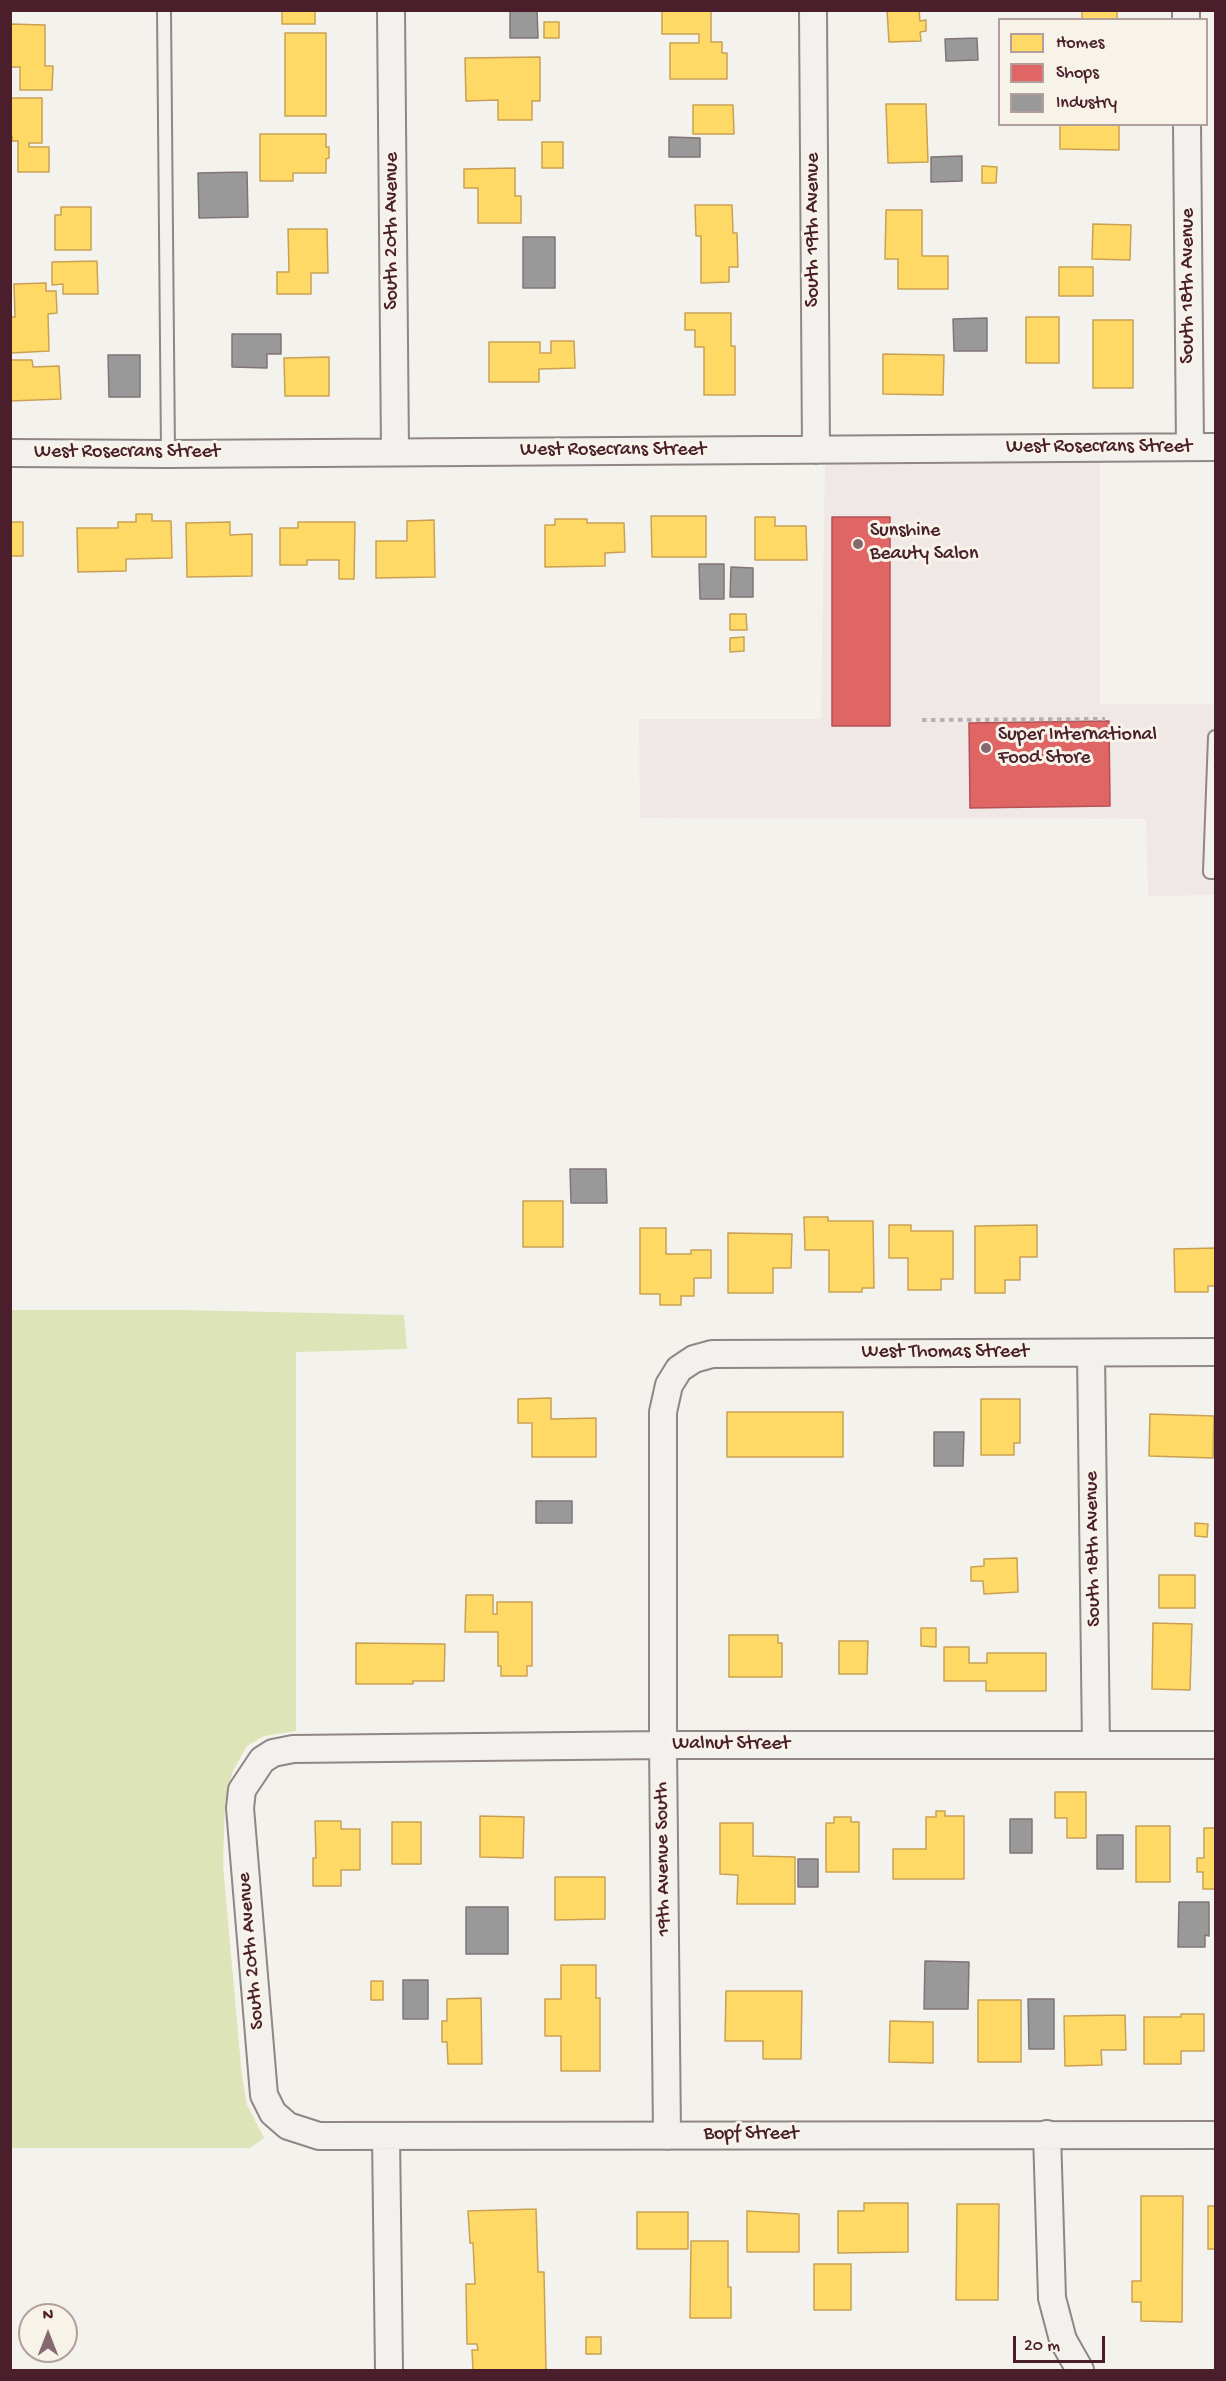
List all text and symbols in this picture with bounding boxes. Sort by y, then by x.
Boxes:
legend [998,18,1208,126]
text: Homes [1056,33,1104,54]
text: Shops [1056,63,1099,84]
text: Industry [1056,93,1117,114]
street label: South 20th Avenue [381,152,405,310]
street label: South 19th Avenue [802,153,826,307]
street label: South 18th Avenue [1177,208,1201,364]
street label: West Rosecrans Street [1006,436,1192,460]
street label: West Rosecrans Street [520,439,706,463]
street label: West Rosecrans Street [34,441,220,465]
place label: Sunshine Beauty Salon [870,520,978,567]
marker: Sunshine Beauty Salon [851,537,865,551]
place label: Super International Food Store [998,724,1157,771]
marker: Super International Food Store [979,741,993,755]
street label: West Thomas Street [861,1341,1029,1365]
street label: South 18th Avenue [1081,1471,1107,1627]
street label: Walnut Street [672,1733,790,1757]
street label: 19th Avenue South [651,1782,677,1936]
street label: South 20th Avenue [233,1871,271,2031]
street label: Bopf Street [704,2123,798,2147]
north arrow [18,2303,78,2363]
text: N [43,2307,53,2326]
scale bar [1016,2324,1108,2362]
text: 20 m [1024,2336,1060,2357]

